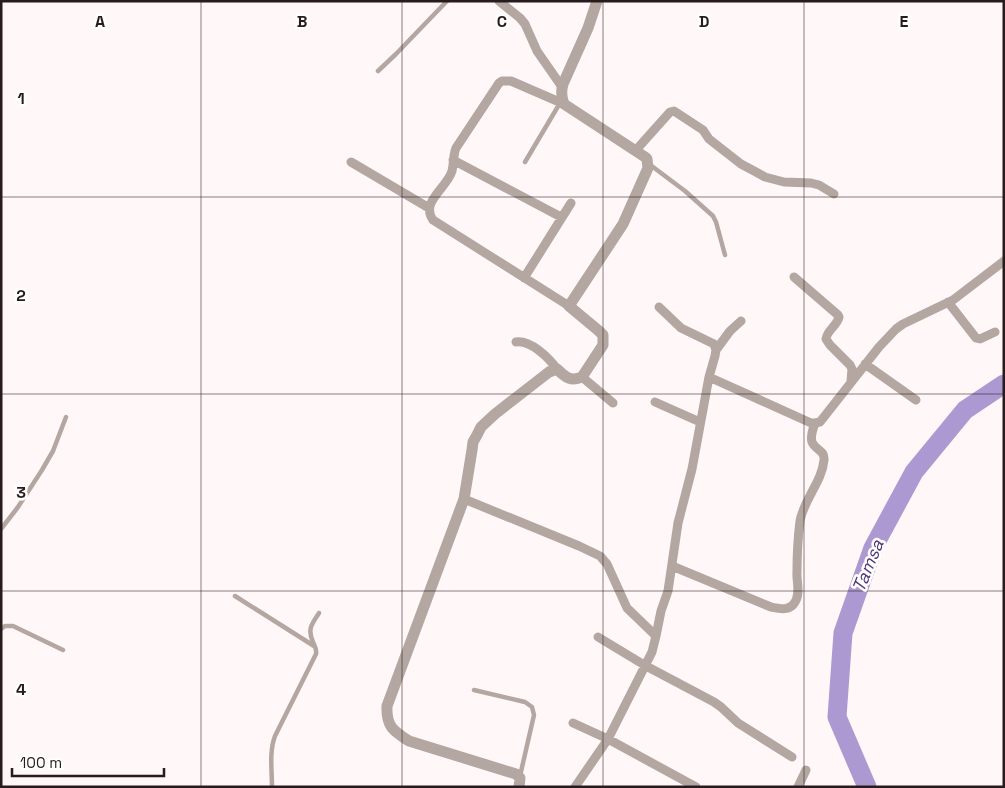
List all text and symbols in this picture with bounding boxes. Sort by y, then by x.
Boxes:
text: A [95,11,105,32]
text: B [297,11,307,32]
text: C [497,11,507,32]
text: D [699,11,709,32]
text: E [900,11,909,32]
text: 1 [17,88,25,109]
text: 2 [16,285,26,306]
text: 3 [16,482,26,503]
water label: Tamsa [847,536,889,595]
text: 4 [16,679,26,700]
scale bar [12,746,165,778]
text: 100 m [20,753,62,772]

